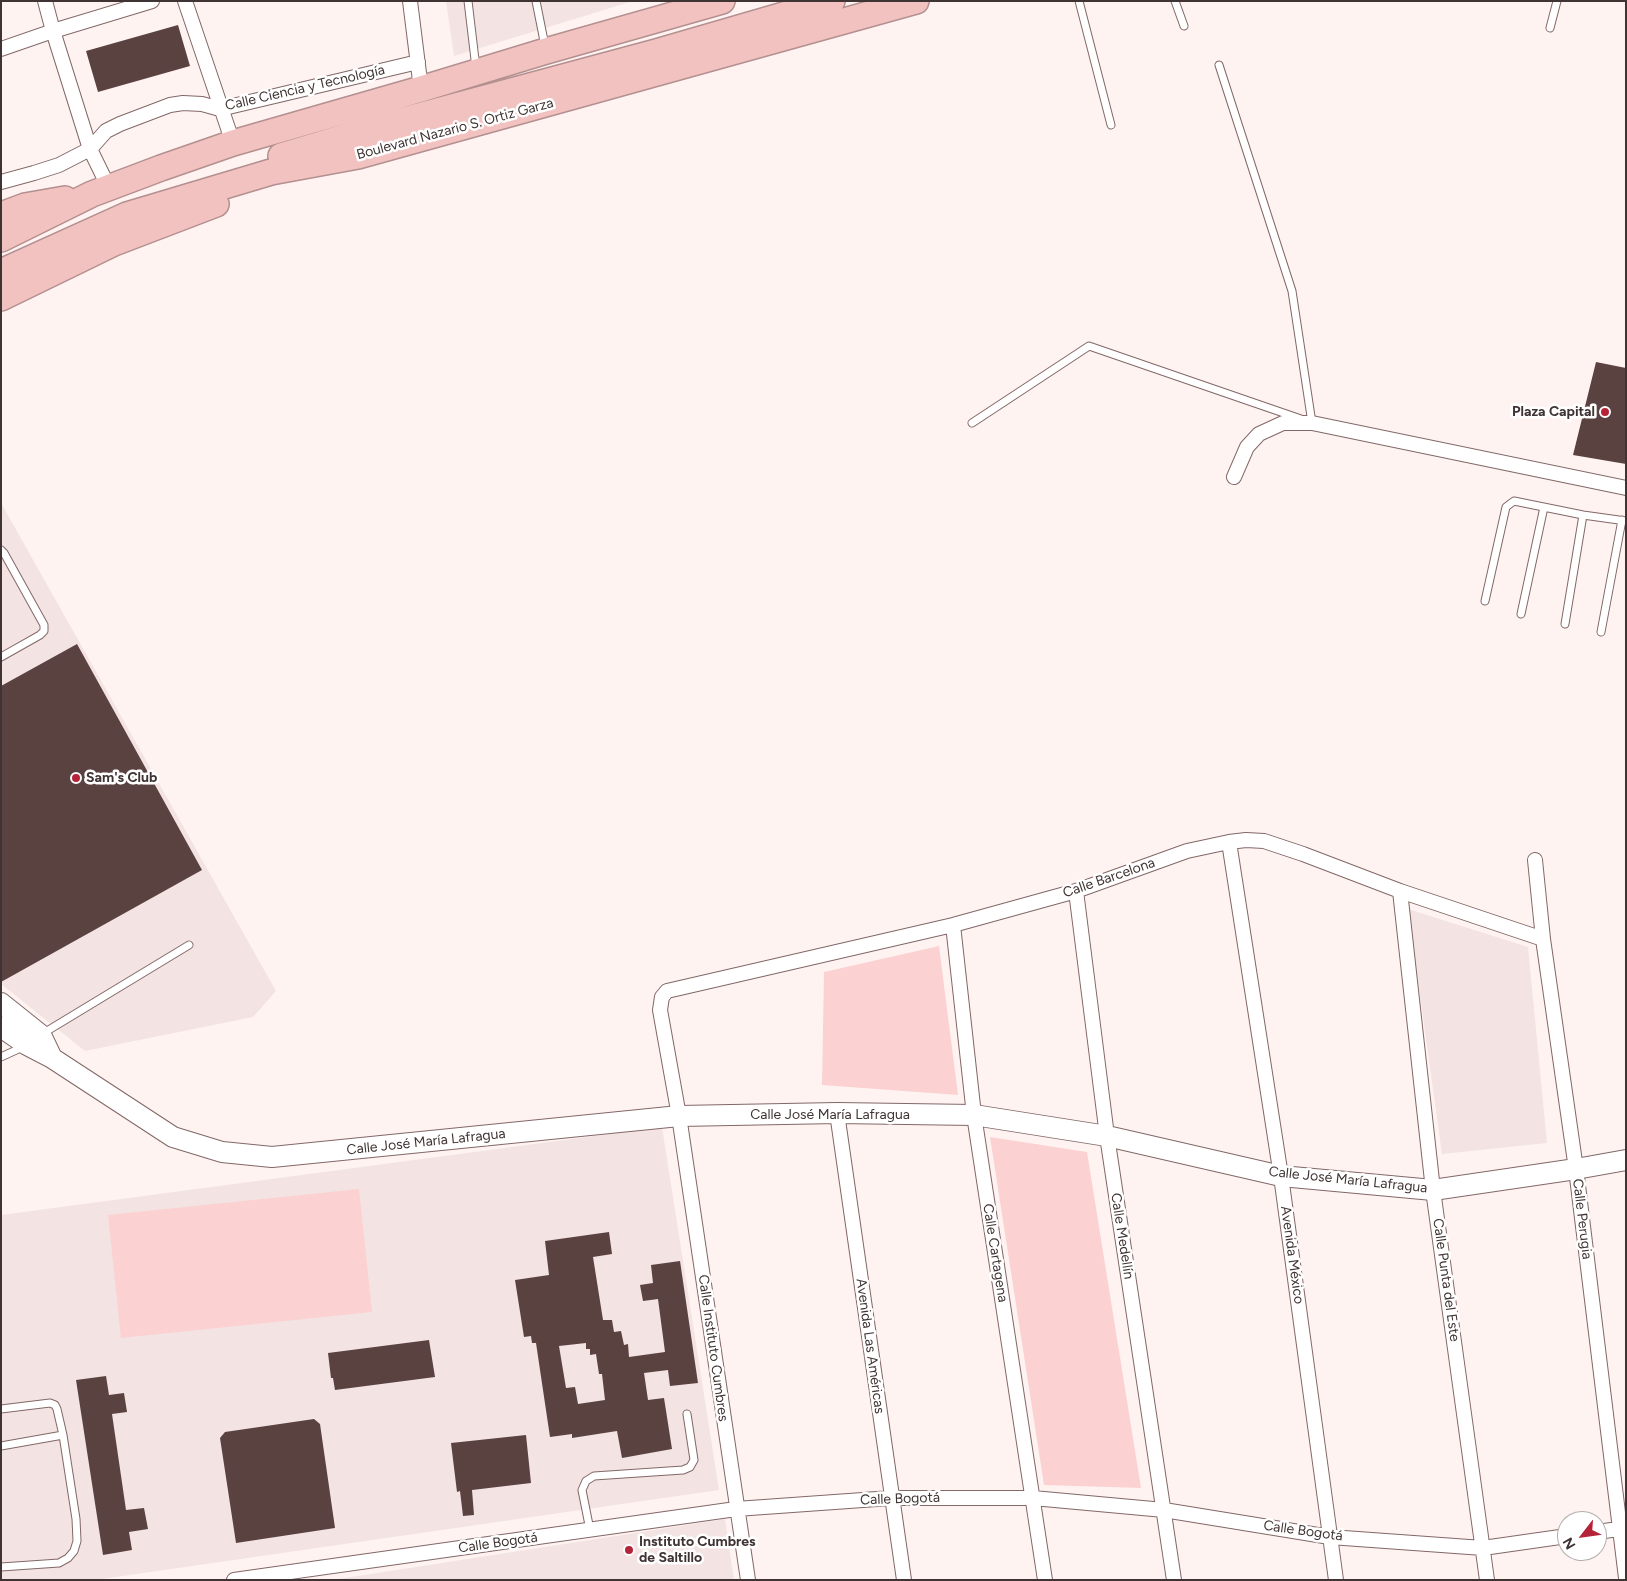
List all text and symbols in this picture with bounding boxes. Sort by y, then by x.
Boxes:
street label: Calle Ciencia y Tecnología [224,61,386,115]
street label: Boulevard Nazario S. Ortiz Garza [355,95,555,163]
place label: Plaza Capital [1512,404,1595,420]
marker: Plaza Capital [1599,406,1611,418]
place label: Sam's Club [86,770,157,786]
marker: Sam's Club [70,772,82,784]
street label: Calle Barcelona [1061,854,1157,902]
street label: Calle José María Lafragua [750,1107,910,1123]
street label: Calle José María Lafragua [346,1125,506,1159]
street label: Calle José María Lafragua [1268,1163,1428,1197]
street label: Calle Perugia [1569,1178,1595,1260]
street label: Calle Medellín [1107,1192,1137,1280]
street label: Calle Cartagena [979,1202,1011,1304]
street label: Avenida México [1277,1205,1307,1305]
street label: Calle Punta del Este [1429,1217,1463,1343]
street label: Calle Instituto Cumbres [694,1274,732,1422]
street label: Avenida Las Américas [852,1277,888,1415]
street label: Calle Bogotá [860,1489,940,1509]
north arrow [1557,1511,1607,1561]
street label: Calle Bogotá [1262,1517,1344,1545]
street label: Calle Bogotá [457,1529,539,1557]
place label: Instituto Cumbres de Saltillo [639,1534,756,1566]
text: N [1559,1534,1580,1552]
marker: Instituto Cumbres de Saltillo [623,1544,635,1556]

